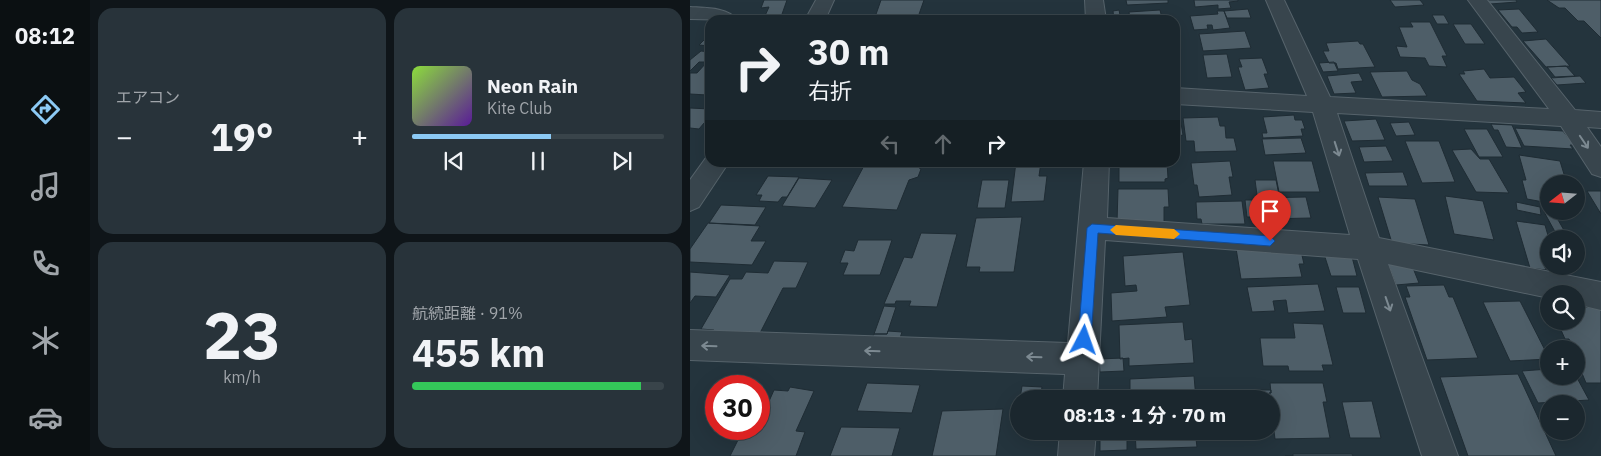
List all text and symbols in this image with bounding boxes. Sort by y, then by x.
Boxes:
text: 08:12 [15,21,75,50]
text: 30 m [808,29,890,75]
icon: right [725,35,790,100]
text: Neon Rain [487,74,578,98]
text: 右折 [808,76,852,105]
text: エアコン [116,87,180,107]
icon: directions [28,92,63,127]
text: Kite Club [487,98,552,118]
text: 19° [210,112,274,161]
text: − [116,118,133,155]
text: + [351,118,368,155]
icon: left [876,130,904,158]
icon: ahead [929,130,957,158]
icon: right [982,130,1010,158]
one-way arrow [1579,135,1589,149]
one-way arrow [1332,141,1342,157]
icon: previous [440,147,468,175]
icon: pause [524,147,552,175]
icon: next [608,147,636,175]
icon: music [28,169,63,204]
north arrow [1540,175,1585,220]
map controls [1540,175,1585,440]
pin [1249,190,1291,241]
icon: arrive [1256,197,1284,225]
button: sound [1540,230,1585,275]
icon: phone [28,246,63,281]
button: search [1540,285,1585,330]
text: 23 [203,292,281,377]
one-way arrow [1384,295,1393,311]
text: 航続距離 · 91% [412,303,523,323]
position arrow [1057,313,1109,365]
icon: climate [28,323,63,358]
text: 455 km [412,328,545,377]
button: + [1540,340,1585,385]
one-way arrow [702,341,718,350]
one-way arrow [864,347,880,356]
one-way arrow [1026,352,1042,362]
text: km/h [223,367,261,387]
speed limit sign: 30 [705,375,770,440]
button: − [1540,395,1585,440]
icon: car [28,400,63,435]
text: 08:13 · 1 分 · 70 m [1064,403,1226,427]

